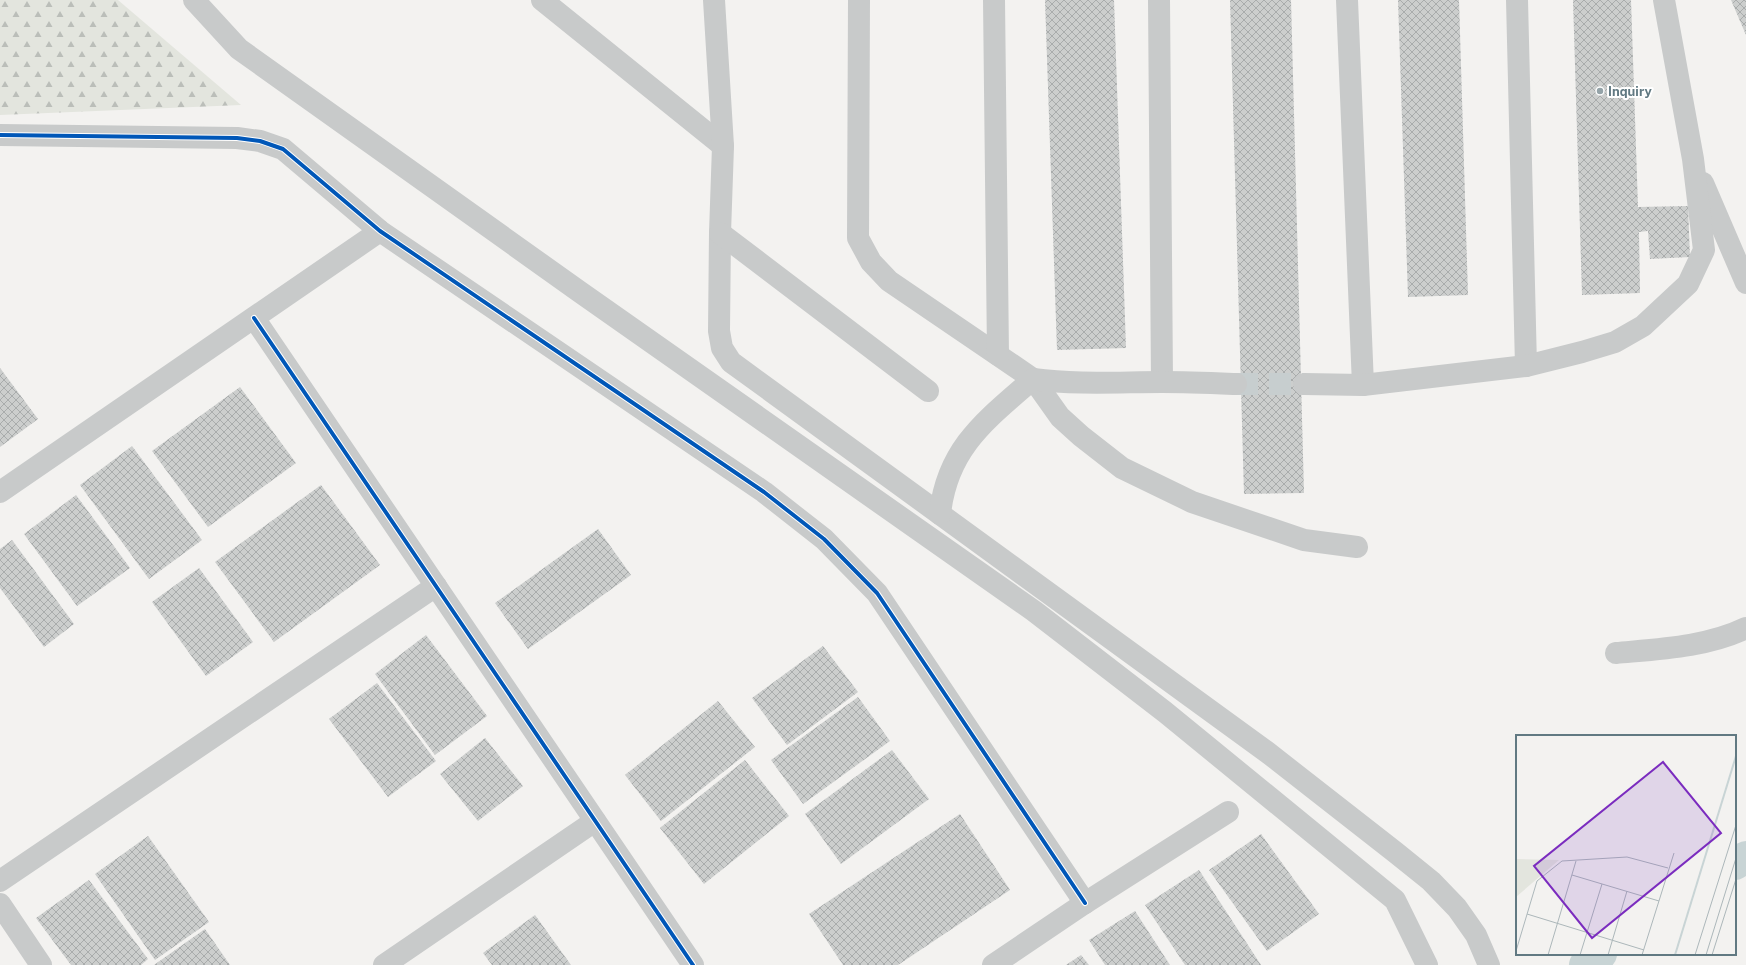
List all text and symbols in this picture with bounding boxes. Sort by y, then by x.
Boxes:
place label: Inquiry [1608,84,1652,99]
marker: Inquiry [1595,86,1605,96]
inset map [1516,735,1736,955]

